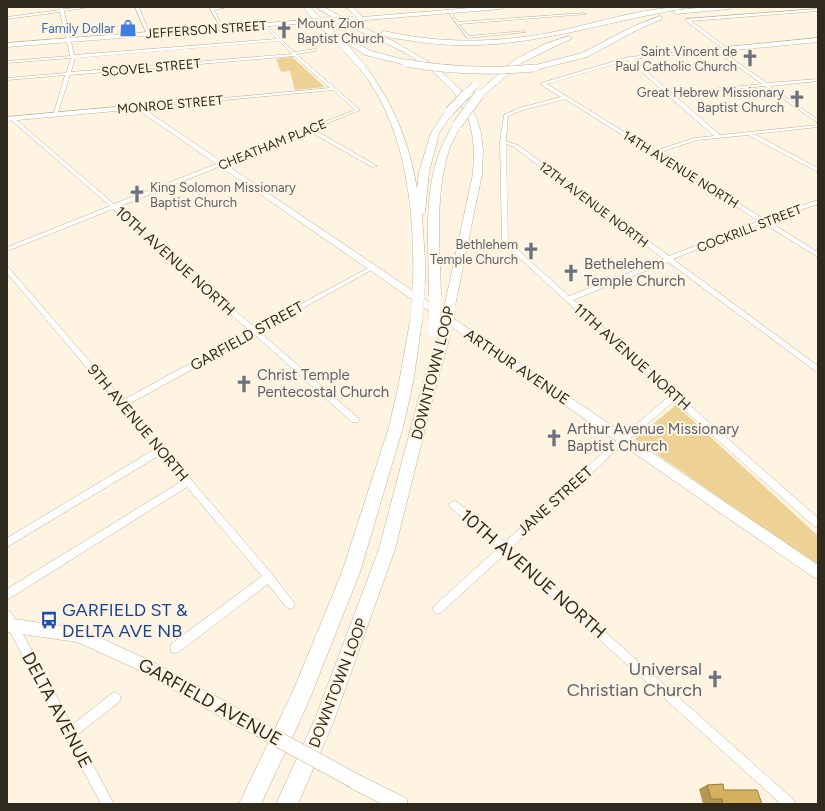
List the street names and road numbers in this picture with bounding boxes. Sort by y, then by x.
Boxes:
street label: JEFFERSON STREET [145,18,268,41]
street label: SCOVEL STREET [101,56,202,79]
street label: MONROE STREET [117,92,224,117]
street label: CHEATHAM PLACE [216,116,328,173]
street label: 14TH AVENUE NORTH [620,128,741,211]
street label: 12TH AVENUE NORTH [536,158,651,250]
street label: COCKRILL STREET [695,201,804,255]
street label: 10TH AVENUE NORTH [111,203,239,319]
street label: GARFIELD STREET [187,297,307,375]
street label: 11TH AVENUE NORTH [570,300,694,414]
street label: DOWNTOWN LOOP [408,304,458,442]
street label: ARTHUR AVENUE [461,325,573,409]
street label: 9TH AVENUE NORTH [84,361,192,485]
street label: JANE STREET [514,462,597,539]
street label: 10TH AVENUE NORTH [456,505,610,643]
street label: DOWNTOWN LOOP [305,616,371,750]
street label: DELTA AVENUE [17,648,97,772]
street label: GARFIELD AVENUE [135,654,285,750]

